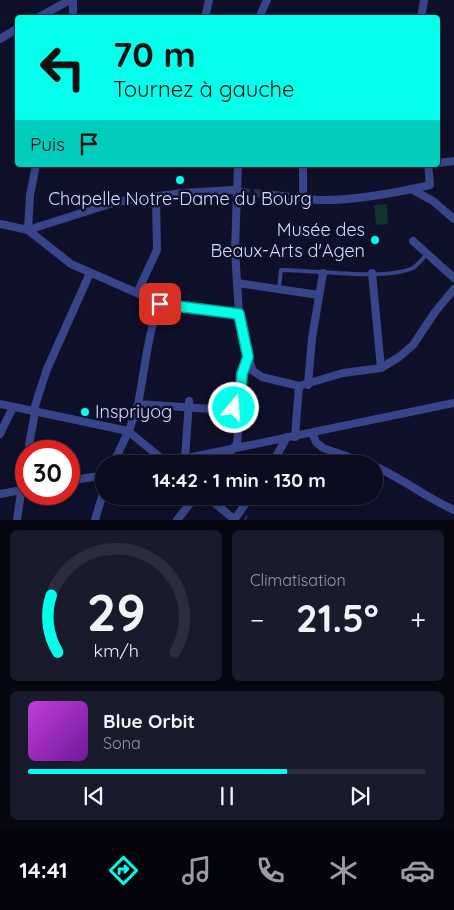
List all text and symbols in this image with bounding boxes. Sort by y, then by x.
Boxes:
text: 70 m [113,32,196,76]
icon: left [30,35,95,100]
text: Tournez à gauche [113,75,295,103]
icon: arrive [75,130,103,158]
text: Puis [30,132,65,156]
marker: Chapelle Notre-Dame du Bourg [174,174,186,186]
place label: Chapelle Notre-Dame du Bourg [48,187,312,210]
place label: Musée des Beaux-Arts d'Agen [210,218,365,262]
marker: Musée des Beaux-Arts d'Agen [369,234,381,246]
pin [139,283,181,325]
icon: arrive [146,290,174,318]
position arrow [207,381,259,433]
place label: Inspriyog [95,400,172,423]
marker: Inspriyog [79,406,91,418]
speed limit sign: 30 [15,440,80,505]
text: 14:42 · 1 min · 130 m [152,468,326,492]
text: Climatisation [250,570,346,590]
text: 29 [86,579,146,644]
text: 21.5° [296,594,379,642]
text: − [250,602,265,637]
text: + [410,602,426,637]
text: km/h [93,639,139,661]
text: Blue Orbit [103,709,195,733]
text: Sona [103,733,141,753]
icon: previous [80,782,108,810]
icon: pause [213,782,241,810]
icon: next [346,782,374,810]
icon: directions [106,853,141,888]
icon: music [179,853,214,888]
icon: phone [253,853,288,888]
icon: climate [326,853,361,888]
icon: car [400,853,435,888]
text: 14:41 [19,856,68,884]

